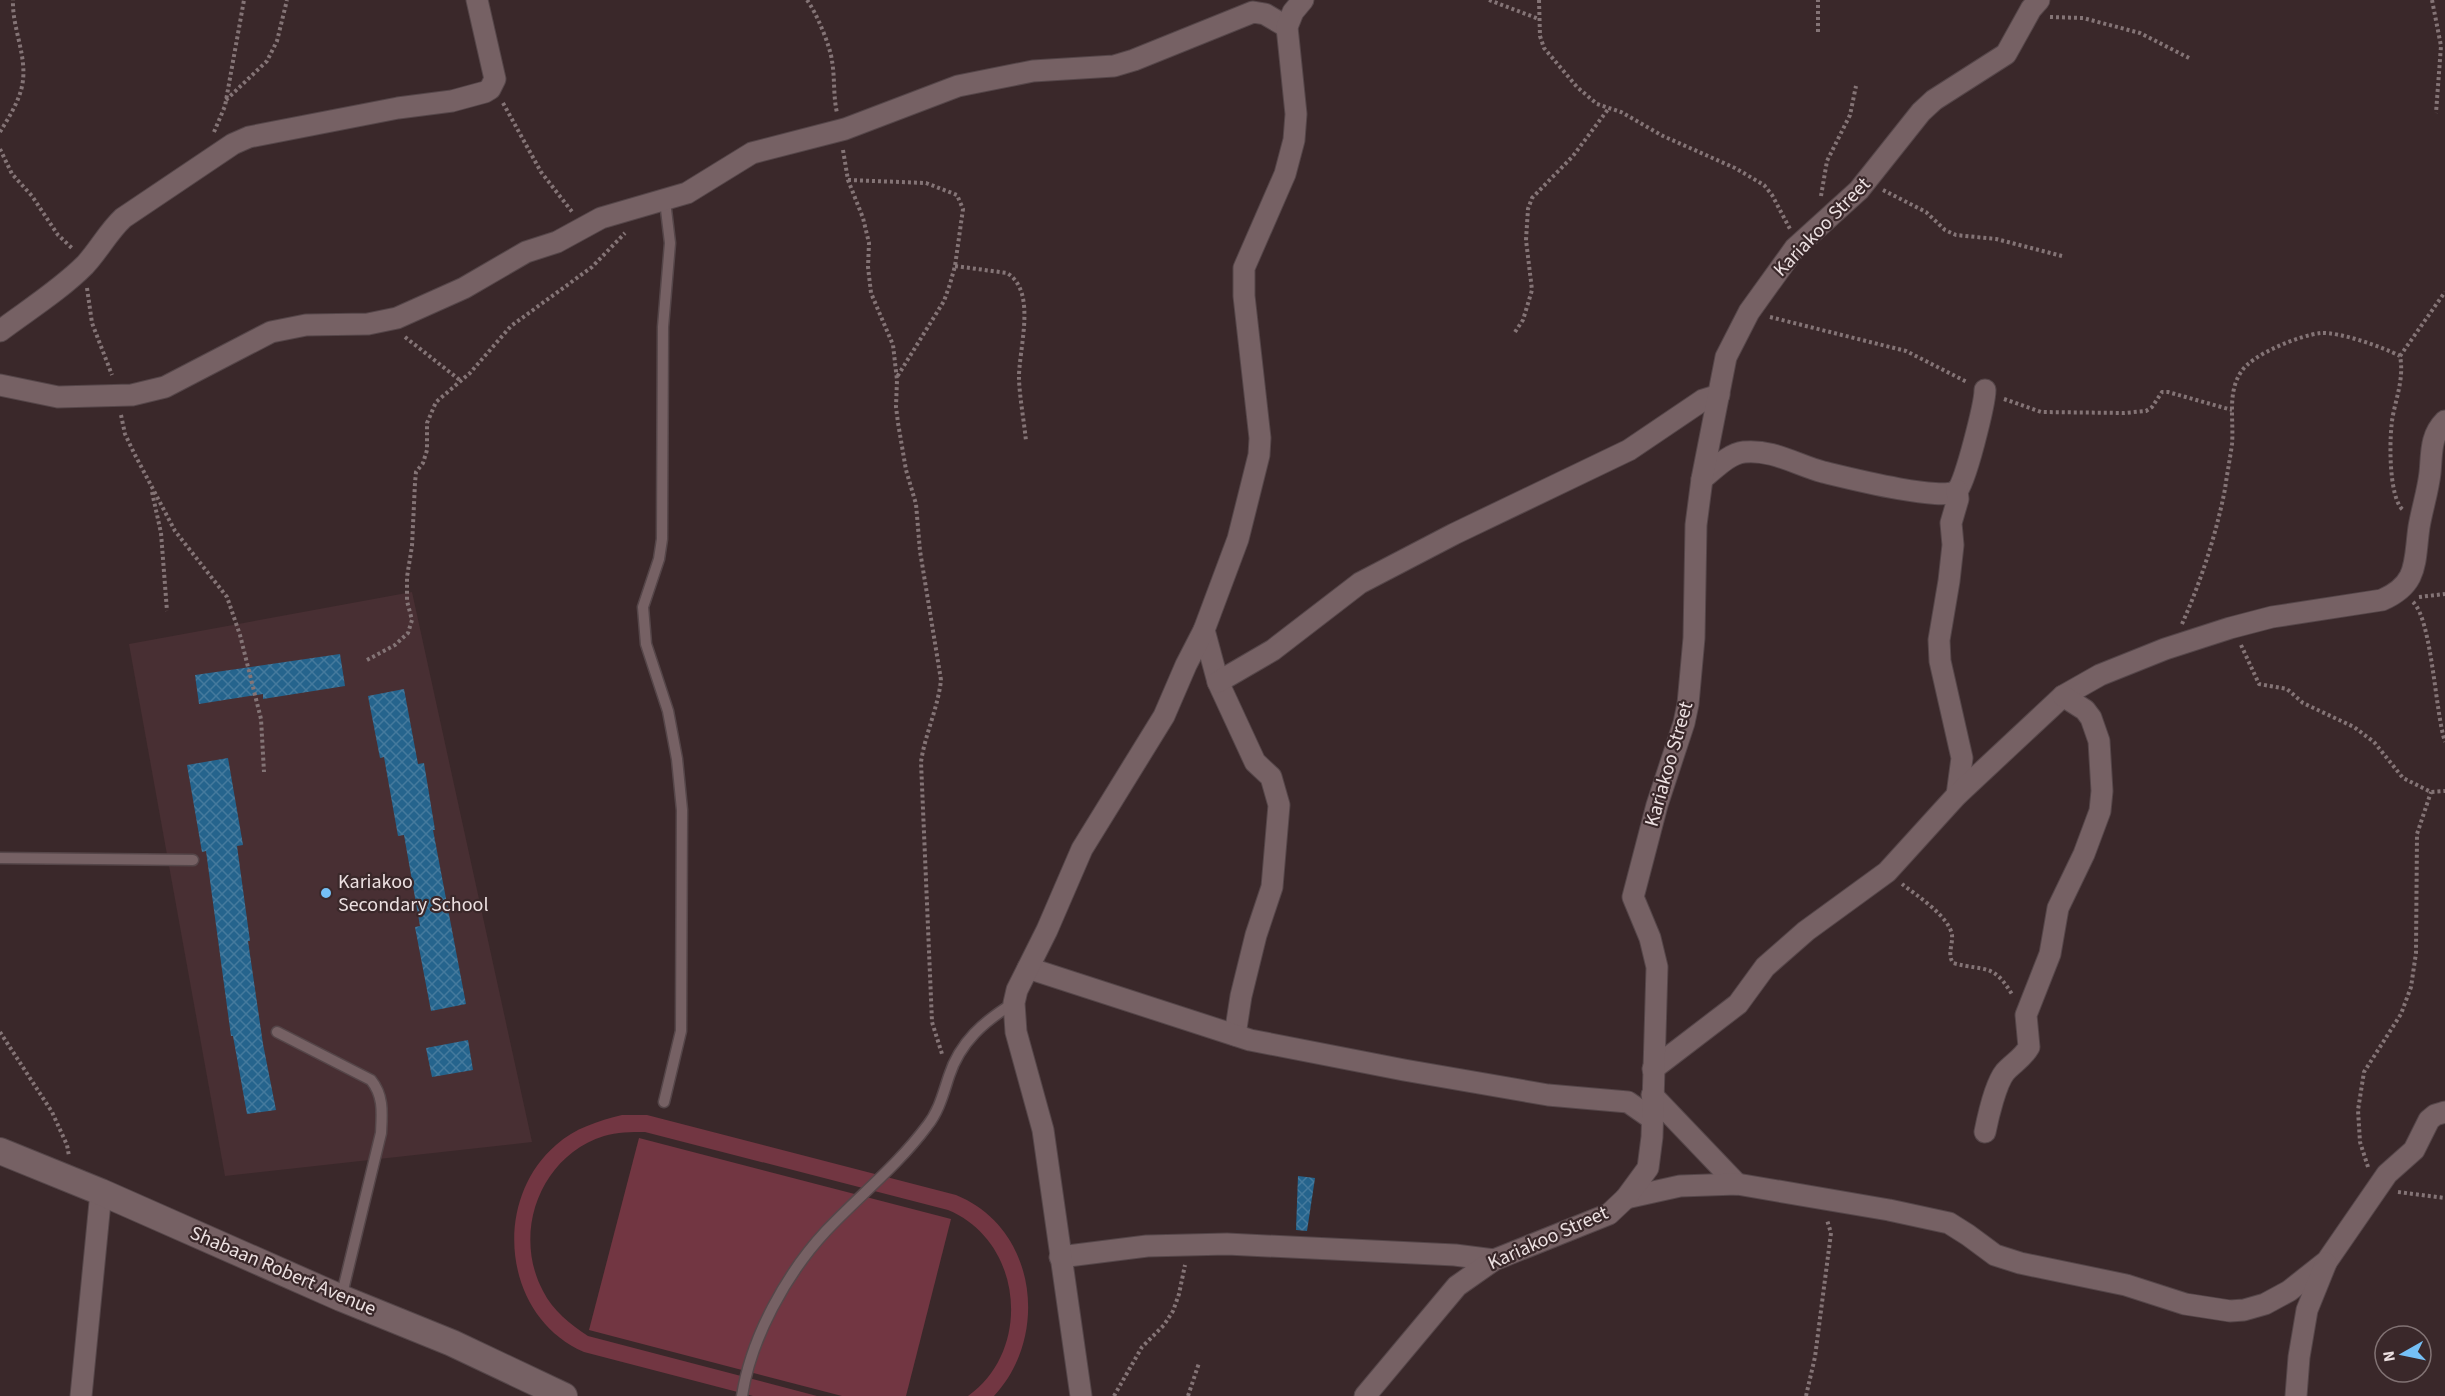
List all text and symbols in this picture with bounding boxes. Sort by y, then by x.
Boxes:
street label: Kariakoo Street [1767,171,1877,283]
street label: Kariakoo Street [1638,698,1700,830]
place label: Kariakoo Secondary School [338,868,489,919]
marker: Kariakoo Secondary School [319,886,333,900]
street label: Kariakoo Street [1483,1199,1613,1277]
street label: Shabaan Robert Avenue [186,1219,381,1323]
north arrow [2373,1324,2433,1384]
text: N [2377,1349,2401,1363]

